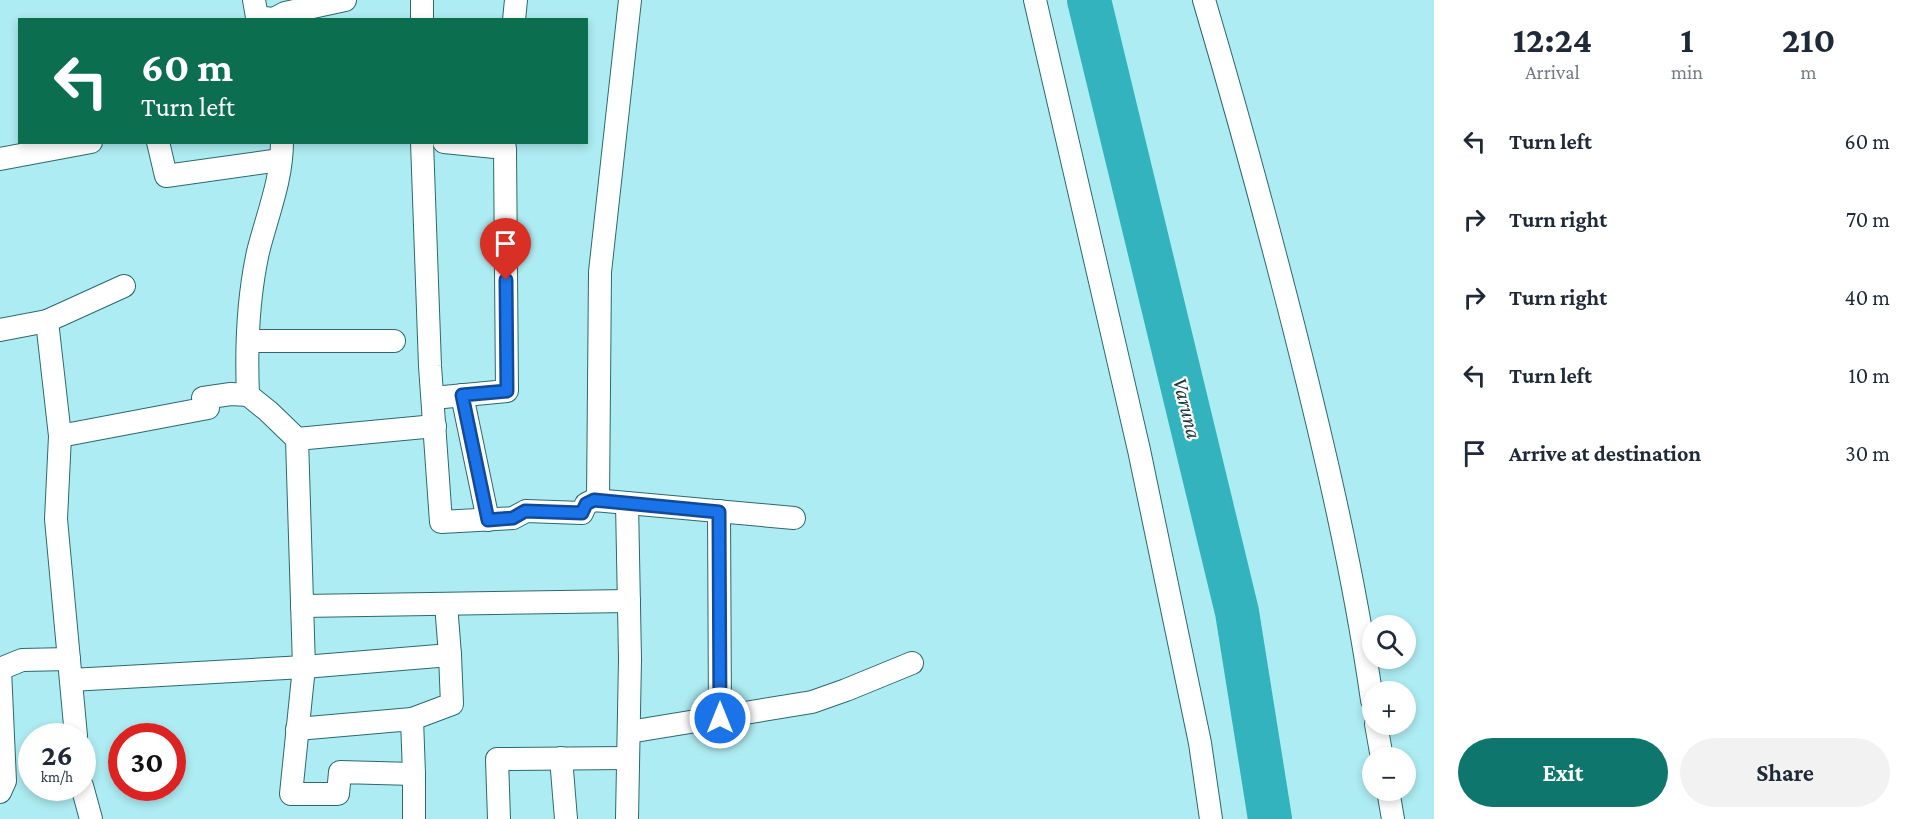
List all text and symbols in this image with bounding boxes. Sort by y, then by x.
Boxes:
text: 12:24 [1513,20,1592,60]
text: 1 [1680,20,1694,60]
text: 210 [1782,20,1835,60]
icon: left [42,42,120,120]
text: 60 m [141,43,233,90]
text: Arrival [1525,61,1580,83]
text: min [1671,61,1703,83]
text: m [1800,61,1817,83]
text: Turn left [141,92,235,122]
icon: left [1458,125,1491,158]
text: Turn left [1509,129,1592,154]
text: 60 m [1845,129,1890,154]
icon: right [1458,203,1491,236]
text: Turn right [1509,207,1607,232]
text: 70 m [1846,207,1890,232]
pin [480,218,531,280]
icon: arrive [489,227,522,260]
icon: right [1458,281,1491,314]
text: Turn right [1509,285,1607,310]
text: 40 m [1845,285,1890,310]
icon: left [1458,359,1491,392]
text: Turn left [1509,363,1592,388]
text: 10 m [1848,363,1890,388]
water label: Varuna [1168,375,1207,441]
icon: arrive [1458,437,1491,470]
text: Arrive at destination [1509,441,1701,466]
text: 30 m [1845,441,1890,466]
map controls [1362,615,1416,801]
button: search [1362,615,1416,669]
button: + [1362,681,1416,735]
position arrow [688,686,752,750]
speed limit sign: 30 [108,723,186,801]
text: 26 [41,738,73,771]
button: Exit [1458,738,1668,807]
button: Share [1680,738,1890,807]
button: − [1362,747,1416,801]
text: km/h [41,769,73,785]

